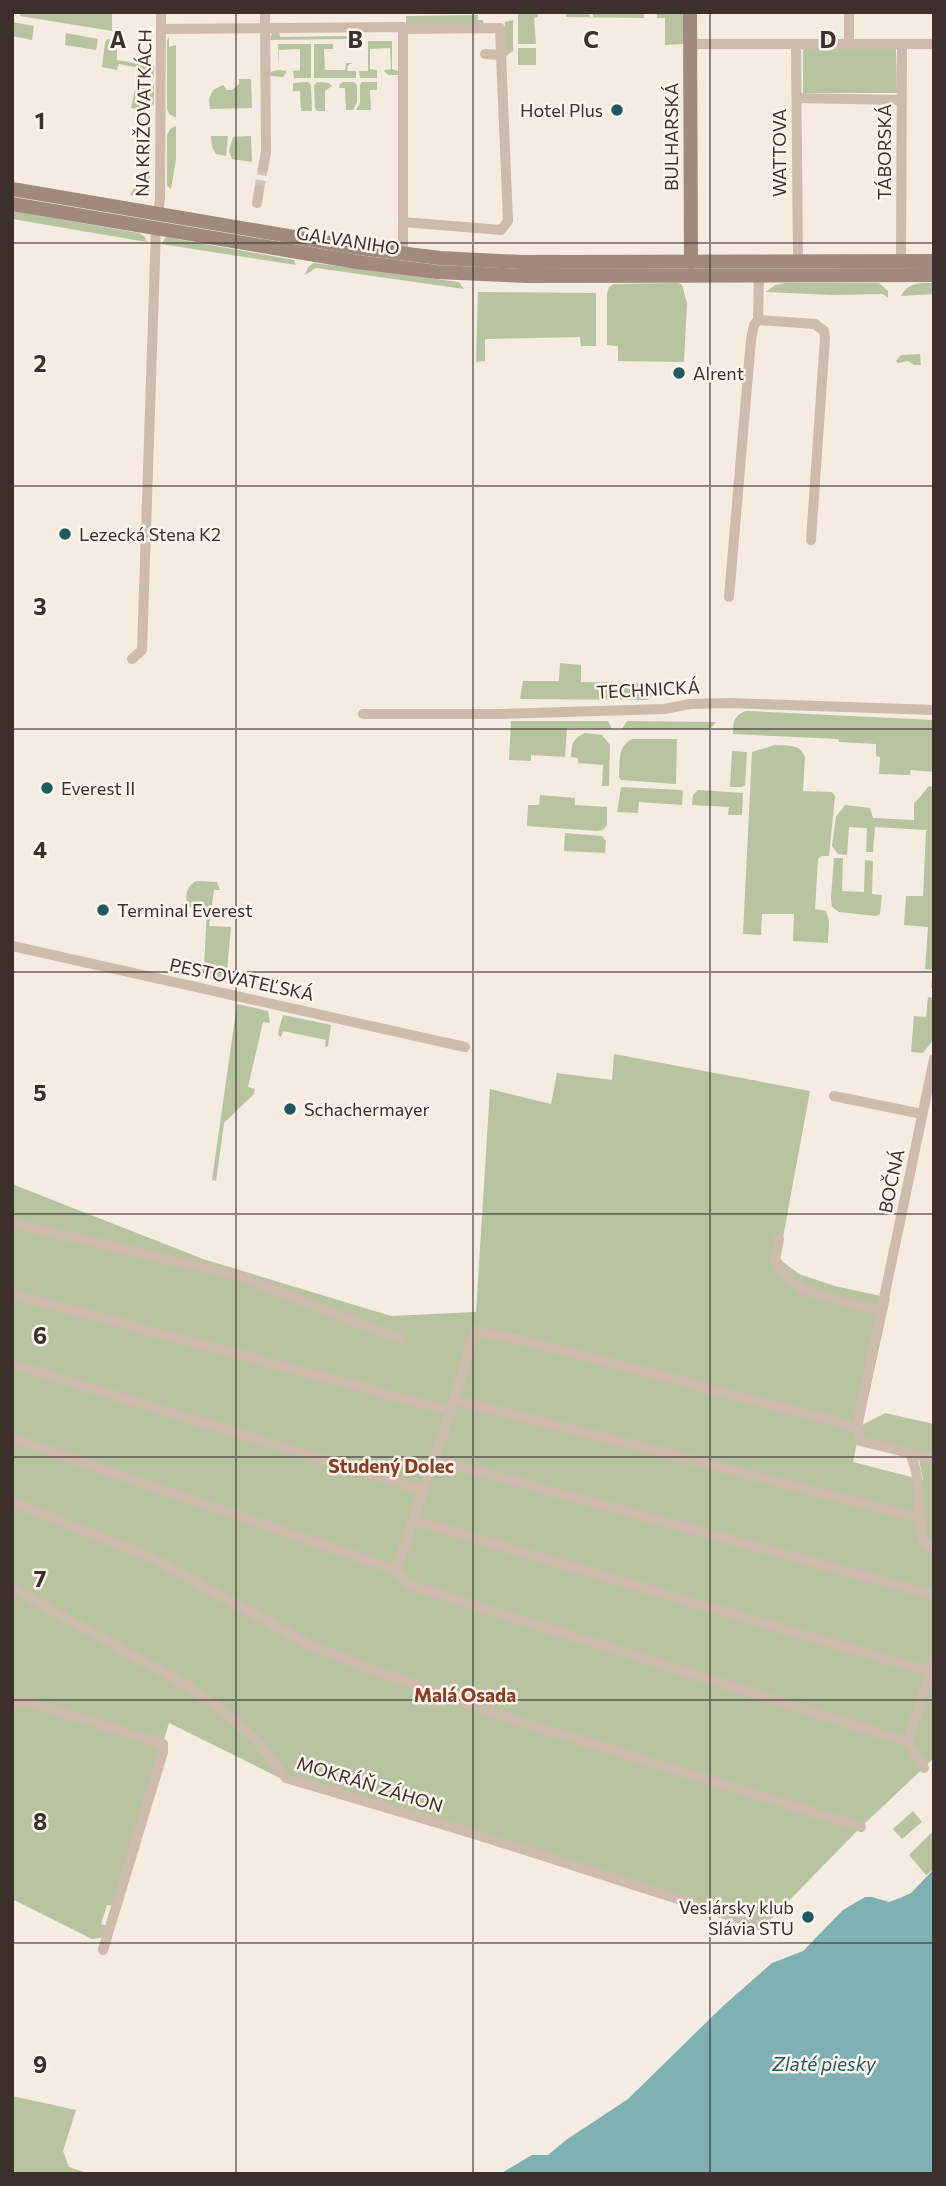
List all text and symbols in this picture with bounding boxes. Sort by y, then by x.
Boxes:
text: A [110,25,127,53]
text: B [347,25,363,53]
text: C [583,25,599,53]
text: D [820,25,837,53]
street label: NA KRIŽOVATKÁCH [131,29,155,197]
street label: BULHARSKÁ [660,83,682,191]
place label: Hotel Plus [520,99,603,121]
marker: Hotel Plus [609,102,625,118]
street label: TÁBORSKÁ [873,104,895,200]
text: 1 [35,106,45,134]
street label: WATTOVA [768,109,790,197]
street label: GALVANIHO [295,221,401,259]
text: 2 [33,349,47,377]
place label: Alrent [693,362,744,384]
marker: Alrent [671,365,687,381]
place label: Lezecká Stena K2 [79,523,221,545]
marker: Lezecká Stena K2 [57,526,73,542]
text: 3 [33,592,47,620]
street label: TECHNICKÁ [596,675,700,703]
place label: Everest II [61,777,135,799]
marker: Everest II [39,780,55,796]
text: 4 [33,835,47,863]
place label: Terminal Everest [117,899,253,921]
marker: Terminal Everest [95,902,111,918]
street label: PESTOVATEĽSKÁ [168,953,316,1005]
text: 5 [33,1078,47,1106]
place label: Schachermayer [304,1098,430,1120]
marker: Schachermayer [282,1101,298,1117]
street label: BOČNÁ [874,1147,908,1215]
text: 6 [33,1321,47,1349]
district label: Studený Dolec [328,1454,454,1477]
text: 7 [34,1564,46,1592]
district label: Malá Osada [414,1683,516,1706]
street label: MOKRÁŇ ZÁHON [294,1751,446,1817]
text: 8 [33,1807,47,1835]
place label: Veslársky klub Slávia STU [679,1896,794,1939]
marker: Veslársky klub Slávia STU [800,1909,816,1925]
text: 9 [33,2050,47,2078]
water label: Zlaté piesky [771,2052,877,2075]

